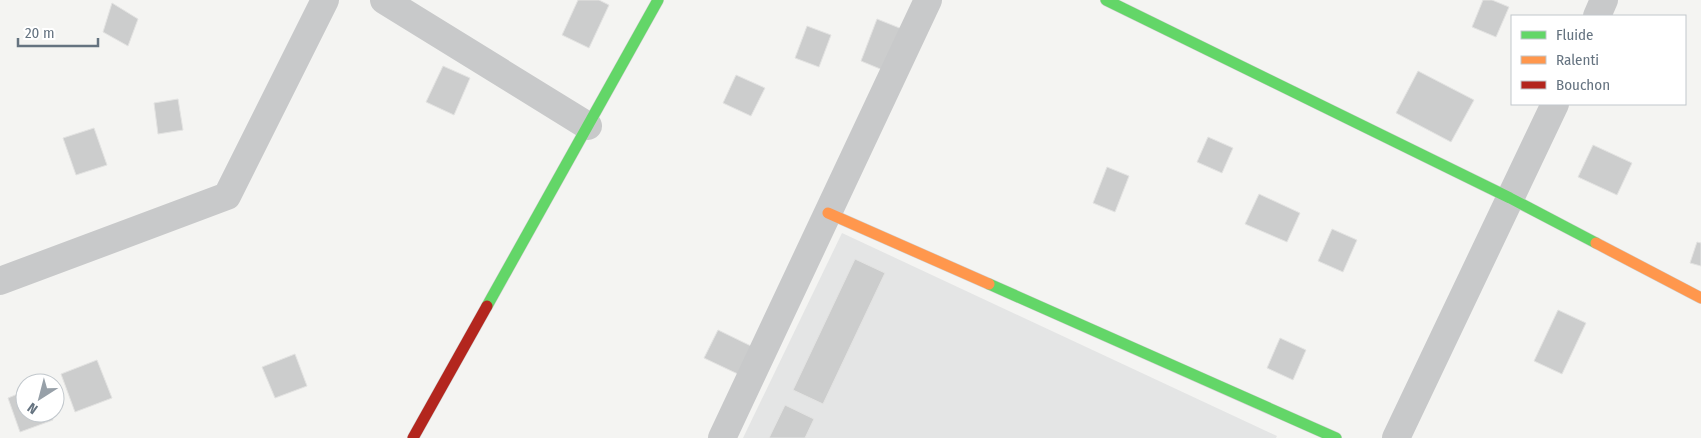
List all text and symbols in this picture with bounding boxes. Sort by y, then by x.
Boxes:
scale bar [18,15,98,47]
legend [1511,15,1686,105]
text: 20 m [25,24,55,42]
text: Fluide [1556,26,1593,44]
text: Ralenti [1556,51,1599,69]
text: Bouchon [1556,76,1610,94]
north arrow [15,373,65,423]
text: N [24,399,41,417]

